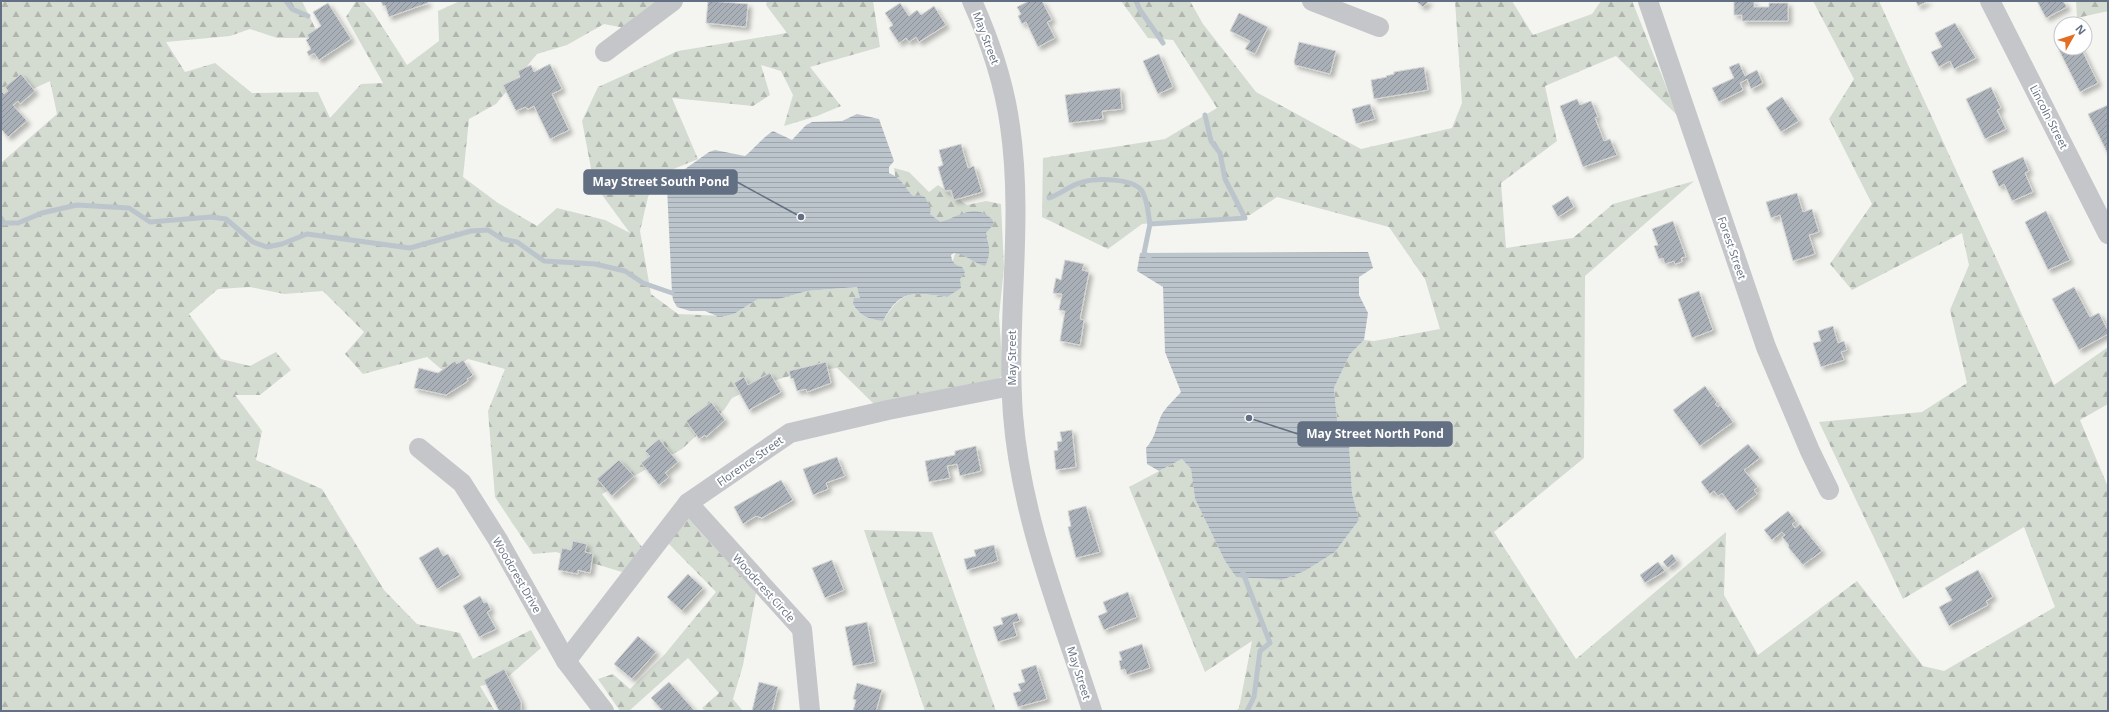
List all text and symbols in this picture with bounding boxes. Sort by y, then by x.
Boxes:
street label: May Street [970,9,1003,66]
north arrow [2053,16,2093,56]
text: N [2073,21,2090,38]
street label: Lincoln Street [2027,82,2072,152]
callout: May Street South Pond [584,170,737,194]
text: May Street South Pond [593,173,729,190]
street label: Forest Street [1715,214,1750,281]
street label: May Street [1004,330,1019,386]
callout: May Street North Pond [1298,422,1452,446]
text: May Street North Pond [1306,425,1444,442]
street label: Florence Street [714,432,786,489]
street label: Woodcrest Drive [490,534,545,615]
street label: Woodcrest Circle [730,551,799,625]
street label: May Street [1064,644,1095,701]

